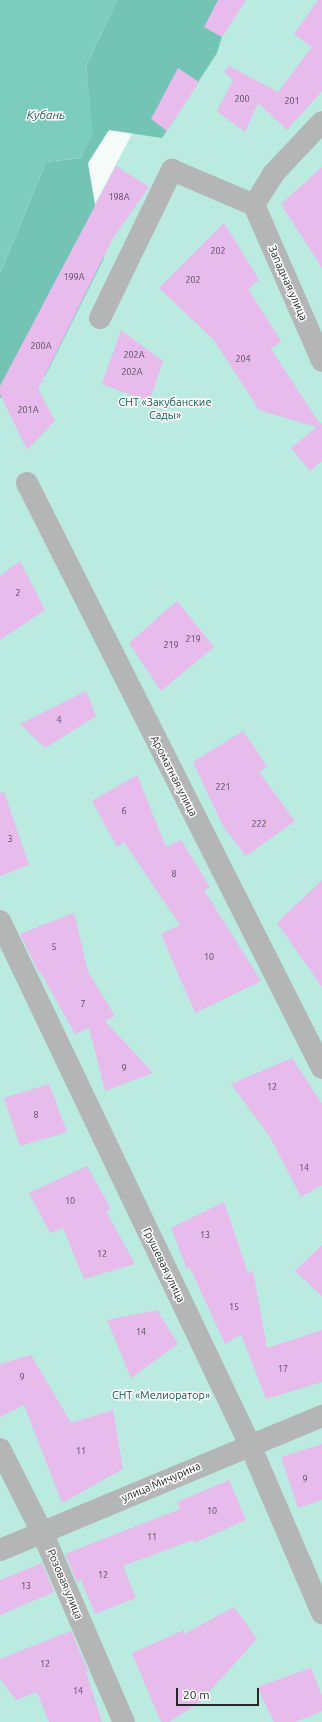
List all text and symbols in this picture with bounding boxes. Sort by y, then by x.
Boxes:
house number: 200 [234,94,250,104]
house number: 201 [284,96,300,106]
water label: Кубань [27,108,65,122]
house number: 198А [108,192,130,202]
street label: Западная улица [266,243,310,323]
house number: 202 [210,246,226,256]
house number: 199А [63,272,85,282]
house number: 202 [185,275,201,285]
house number: 200А [30,341,52,351]
house number: 202А [123,350,145,360]
house number: 204 [235,354,251,364]
house number: 202А [121,367,143,377]
park label: СНТ «Закубанские Сады» [119,396,211,422]
house number: 201А [17,405,39,415]
house number: 2 [15,588,21,598]
house number: 219 [185,634,201,644]
house number: 219 [163,640,179,650]
house number: 4 [56,715,62,725]
street label: Ароматная улица [148,733,200,819]
house number: 221 [215,782,231,792]
house number: 6 [121,806,127,816]
house number: 222 [251,819,267,829]
house number: 3 [7,834,13,844]
house number: 8 [171,869,177,879]
house number: 5 [51,942,57,952]
house number: 10 [204,952,214,962]
house number: 7 [80,999,86,1009]
house number: 9 [121,1063,127,1073]
house number: 12 [267,1082,277,1092]
house number: 8 [33,1110,39,1120]
house number: 14 [299,1163,309,1173]
house number: 10 [65,1196,75,1206]
street label: Грушевая улица [140,1225,188,1305]
house number: 13 [200,1230,210,1240]
house number: 12 [97,1249,107,1259]
house number: 15 [229,1302,239,1312]
house number: 14 [136,1327,146,1337]
house number: 17 [278,1364,288,1374]
house number: 9 [19,1372,25,1382]
park label: СНТ «Мелиоратор» [112,1388,210,1402]
house number: 11 [76,1446,86,1456]
street label: улица Мичурина [119,1459,203,1505]
house number: 9 [302,1474,308,1484]
house number: 10 [207,1506,217,1516]
house number: 11 [147,1532,157,1542]
street label: Розовая улица [44,1547,86,1621]
house number: 12 [98,1570,108,1580]
house number: 13 [21,1581,31,1591]
house number: 12 [40,1659,50,1669]
scale bar [178,1680,261,1706]
house number: 14 [73,1686,83,1696]
text: 20 m [183,1688,210,1701]

